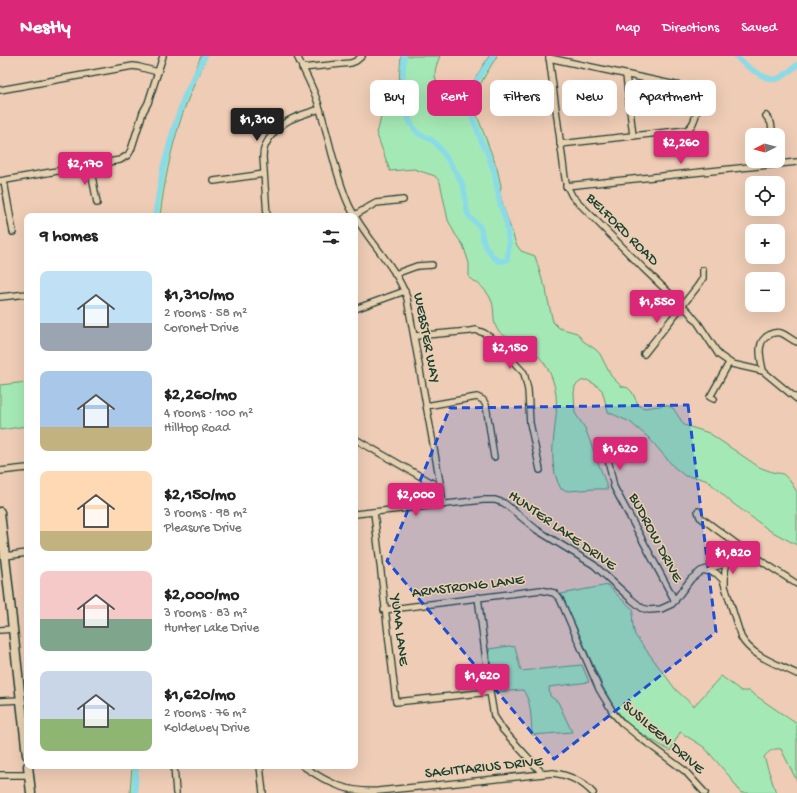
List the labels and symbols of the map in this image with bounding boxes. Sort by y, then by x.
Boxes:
pin: $1,310 [224,108,290,142]
north arrow [745,128,785,168]
pin: $2,260 [648,131,714,165]
pin: $2,170 [52,152,118,186]
street label: BELFORD ROAD [581,189,662,270]
pin: $1,550 [624,290,690,324]
street label: WEBSTER WAY [408,291,444,385]
pin: $2,150 [477,336,543,370]
pin: $1,620 [587,437,653,471]
pin: $2,000 [383,483,449,517]
street label: HUNTER LAKE DRIVE [504,487,620,575]
street label: BUDROW DRIVE [624,490,686,586]
pin: $1,820 [700,541,766,575]
street label: ARMSTRONG LANE [411,571,526,603]
street label: YUMA LANE [385,591,412,667]
pin: $1,620 [449,664,515,698]
street label: SUSILEEN DRIVE [618,698,708,779]
street label: SAGITTARIUS DRIVE [424,753,545,783]

